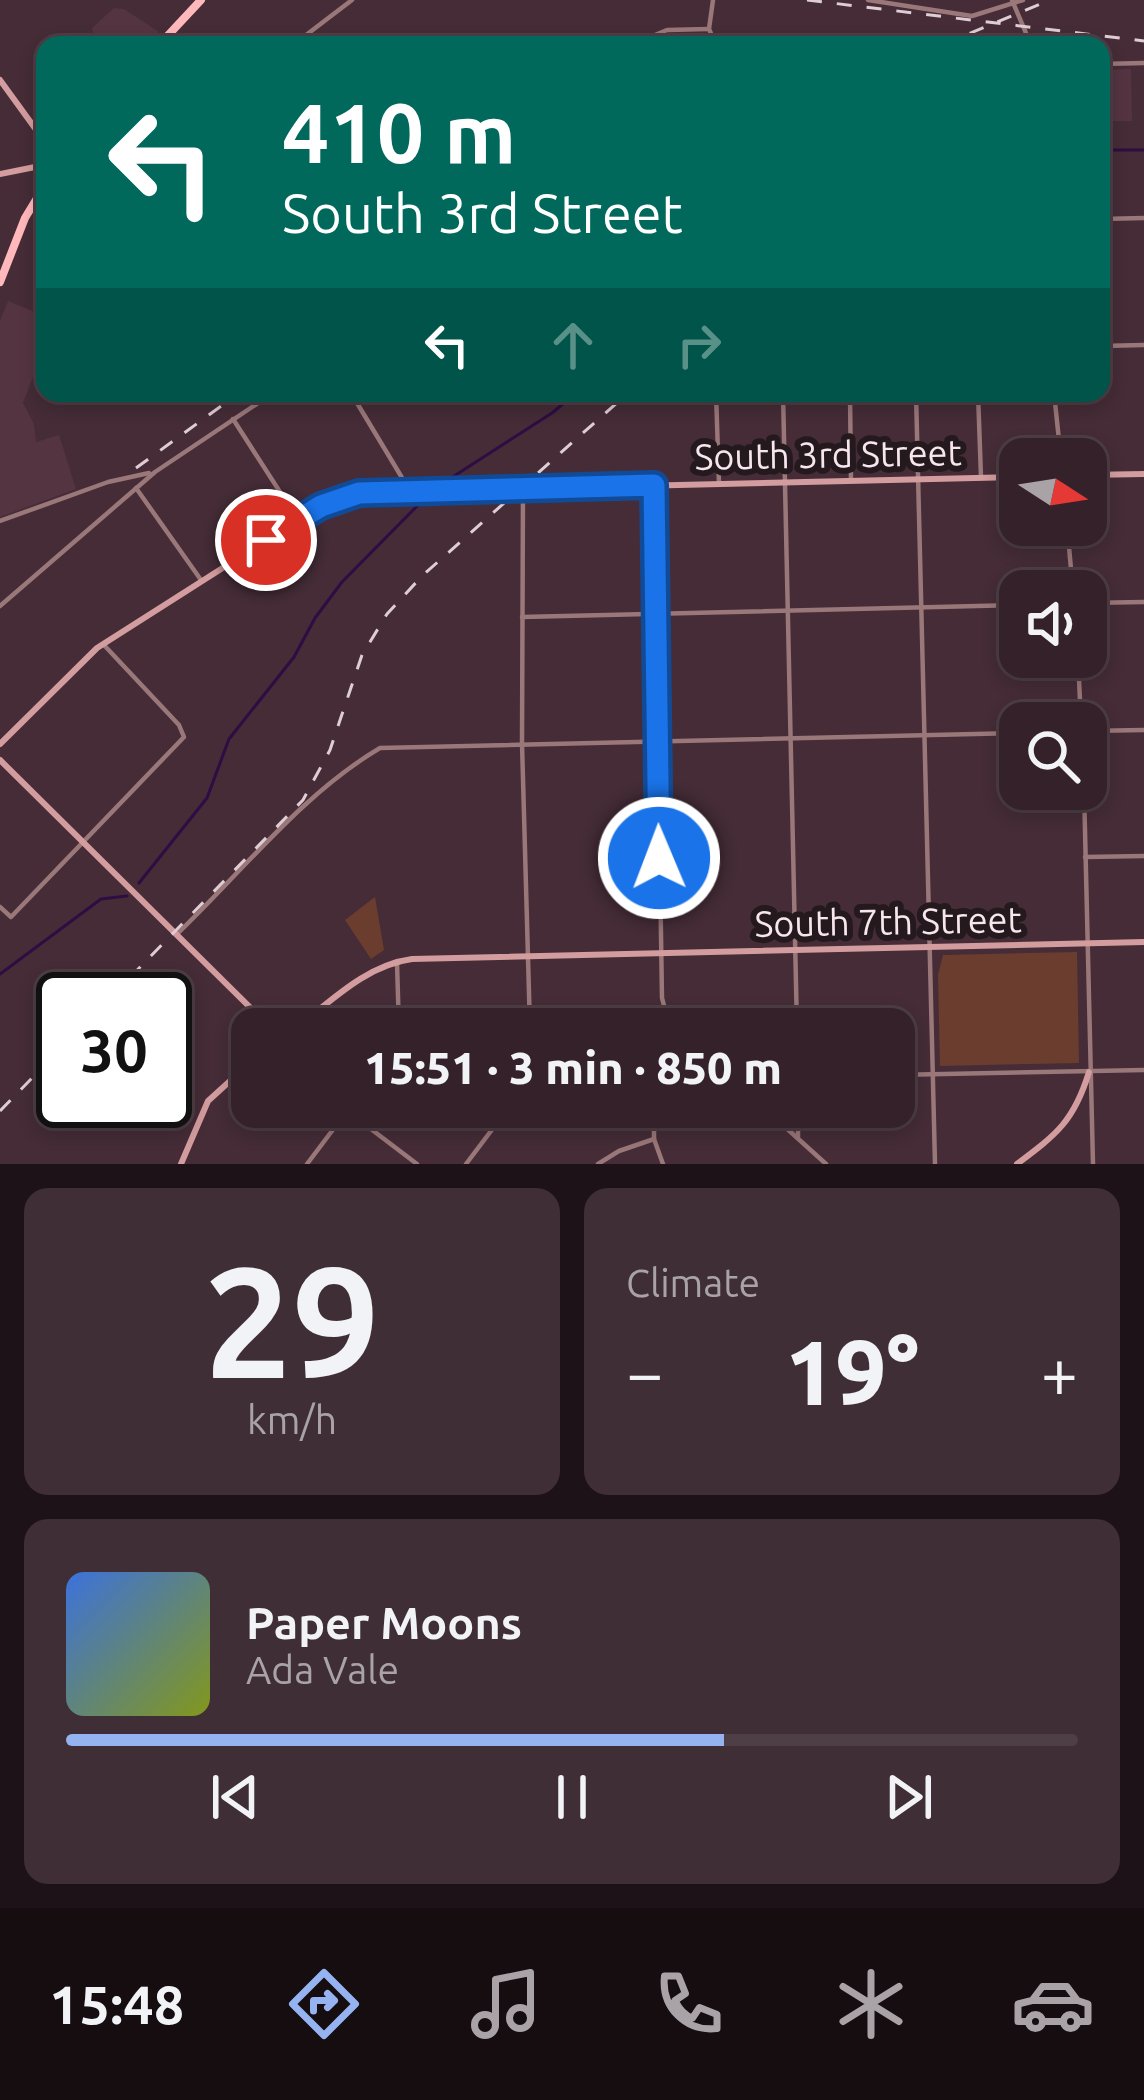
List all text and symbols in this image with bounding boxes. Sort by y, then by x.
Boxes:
icon: left [84,84,240,240]
text: 410 m [282,85,516,179]
text: South 3rd Street [282,183,683,243]
icon: left [414,312,480,378]
icon: ahead [540,312,606,378]
icon: right [666,312,732,378]
street label: South 3rd Street [694,431,962,477]
north arrow [999,438,1107,546]
map controls [999,438,1107,810]
pin [215,489,317,591]
icon: arrive [233,507,299,573]
button: sound [999,570,1107,678]
button: search [999,702,1107,810]
position arrow [596,795,722,921]
street label: South 7th Street [754,898,1022,944]
speed limit sign: 30 [36,972,192,1128]
text: 15:51 · 3 min · 850 m [364,1042,782,1093]
text: 29 [204,1233,380,1407]
text: Climate [626,1261,760,1304]
text: 19° [785,1321,919,1422]
text: − [626,1335,663,1409]
text: + [1041,1335,1078,1409]
text: km/h [247,1398,337,1441]
text: Paper Moons [246,1597,522,1648]
text: Ada Vale [246,1648,399,1691]
icon: previous [202,1764,268,1830]
icon: pause [539,1764,605,1830]
icon: next [876,1764,942,1830]
icon: directions [282,1962,366,2046]
icon: music [464,1962,548,2046]
icon: phone [647,1962,731,2046]
icon: climate [829,1962,913,2046]
icon: car [1011,1962,1095,2046]
text: 15:48 [49,1974,184,2034]

